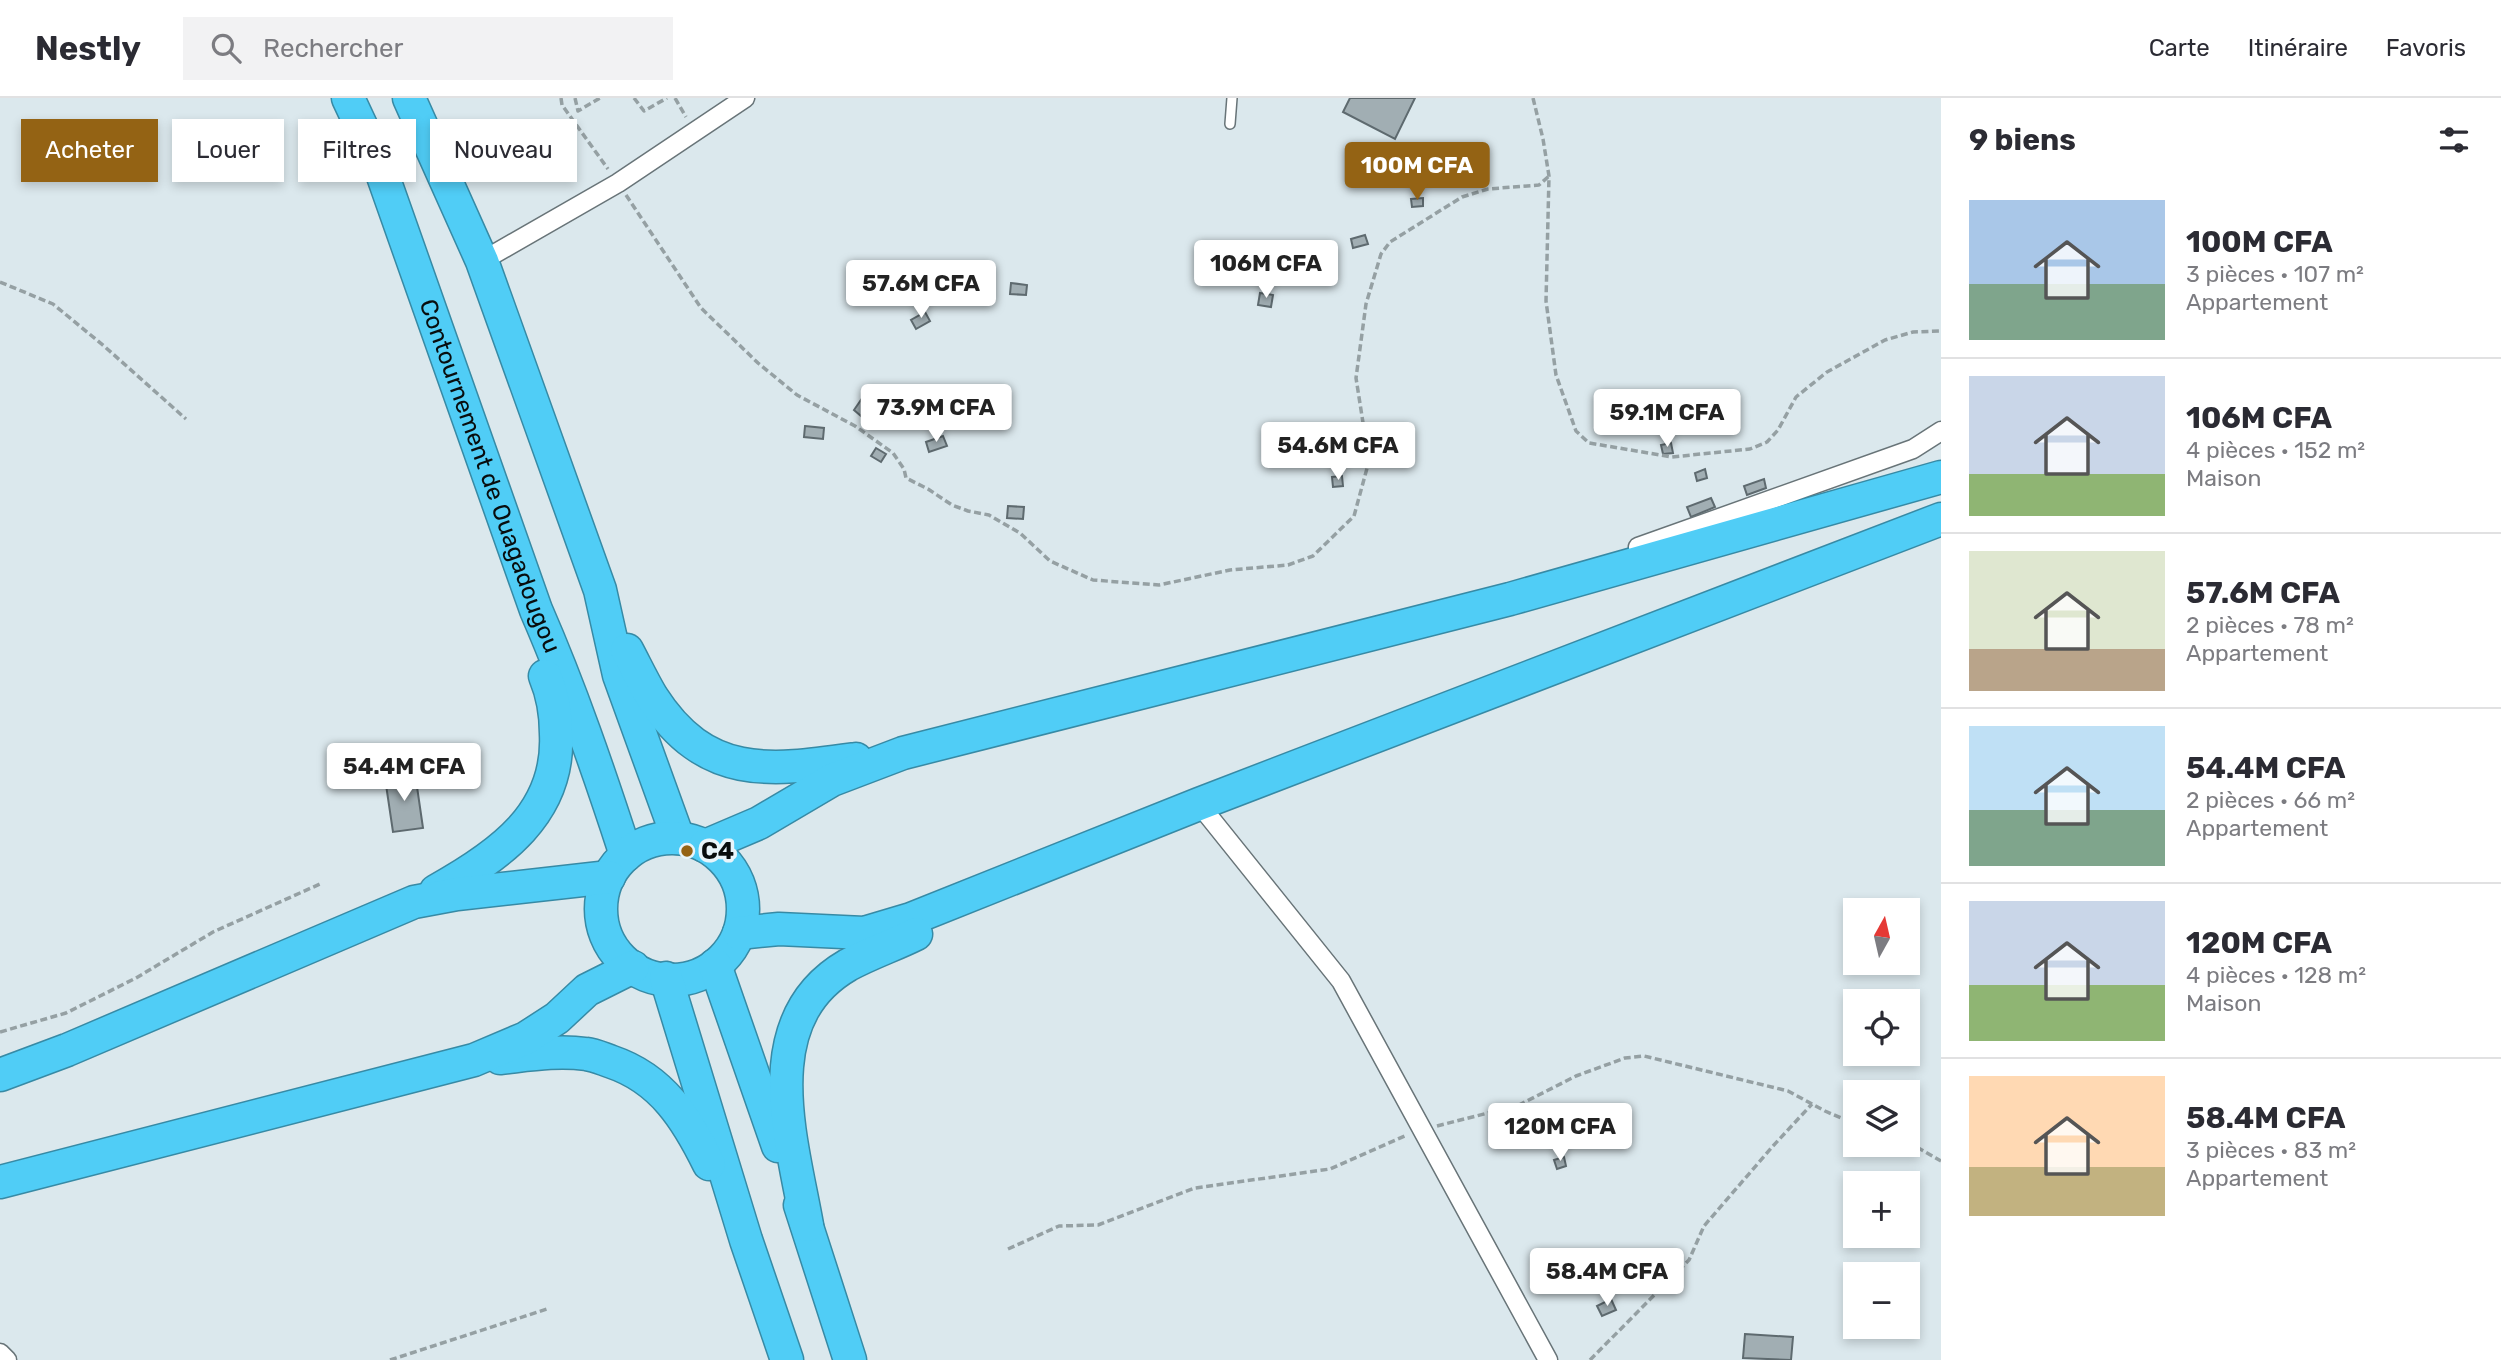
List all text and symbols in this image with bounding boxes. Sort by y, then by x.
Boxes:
search box [183,17,673,80]
text: Nestly [35,29,141,68]
icon: search [207,29,245,67]
text: Rechercher [263,33,403,64]
text: Carte [2149,34,2210,62]
text: Itinéraire [2248,34,2348,62]
text: Favoris [2386,34,2466,62]
chip: Acheter [21,119,158,182]
chip: Louer [172,119,284,182]
chip: Filtres [298,119,416,182]
chip: Nouveau [430,119,577,182]
icon: filters [2435,121,2473,159]
text: 9 biens [1969,122,2076,158]
pin: 100M CFA [1345,142,1489,202]
text: 100M CFA [1361,151,1473,179]
text: 100M CFA [2186,224,2333,260]
icon: home [2025,228,2109,312]
pin: 106M CFA [1194,240,1338,300]
text: 106M CFA [1210,249,1322,277]
pin: 57.6M CFA [841,260,1001,320]
text: 3 pièces · 107 m² [2186,260,2364,288]
text: 57.6M CFA [862,269,980,297]
text: Appartement [2186,288,2328,316]
street label: Contournement de Ouagadougou [414,296,566,657]
pin: 73.9M CFA [856,384,1016,444]
pin: 59.1M CFA [1587,390,1747,449]
text: 73.9M CFA [877,393,995,421]
text: 59.1M CFA [1610,398,1724,426]
text: 106M CFA [2186,400,2332,436]
icon: home [2025,404,2109,488]
pin: 54.6M CFA [1258,422,1418,482]
text: 54.6M CFA [1277,431,1399,459]
text: 4 pièces · 152 m² [2186,436,2365,464]
text: Maison [2186,464,2261,492]
text: 57.6M CFA [2186,575,2340,611]
icon: home [2025,579,2109,663]
text: 2 pièces · 78 m² [2186,611,2354,639]
text: Appartement [2186,639,2328,667]
pin: 54.4M CFA [324,744,484,803]
text: 54.4M CFA [2186,750,2346,786]
text: 54.4M CFA [343,752,465,780]
icon: home [2025,754,2109,838]
text: 2 pièces · 66 m² [2186,786,2355,814]
text: Appartement [2186,814,2328,842]
place label: C4 [701,837,734,865]
marker: C4 [679,843,695,859]
north arrow [1843,898,1920,975]
map controls [1843,898,1920,1339]
text: 120M CFA [2186,925,2332,961]
icon: home [2025,929,2109,1013]
text: 4 pièces · 128 m² [2186,961,2366,989]
button: locate [1843,989,1920,1066]
text: Maison [2186,989,2261,1017]
button: layers [1843,1080,1920,1157]
text: 58.4M CFA [2186,1100,2345,1136]
pin: 120M CFA [1488,1104,1632,1163]
icon: home [2025,1104,2109,1188]
text: 120M CFA [1504,1112,1616,1140]
text: 3 pièces · 83 m² [2186,1136,2356,1164]
text: Appartement [2186,1164,2328,1192]
button: + [1843,1171,1920,1248]
pin: 58.4M CFA [1527,1248,1687,1308]
text: 58.4M CFA [1546,1257,1668,1285]
button: − [1843,1262,1920,1339]

